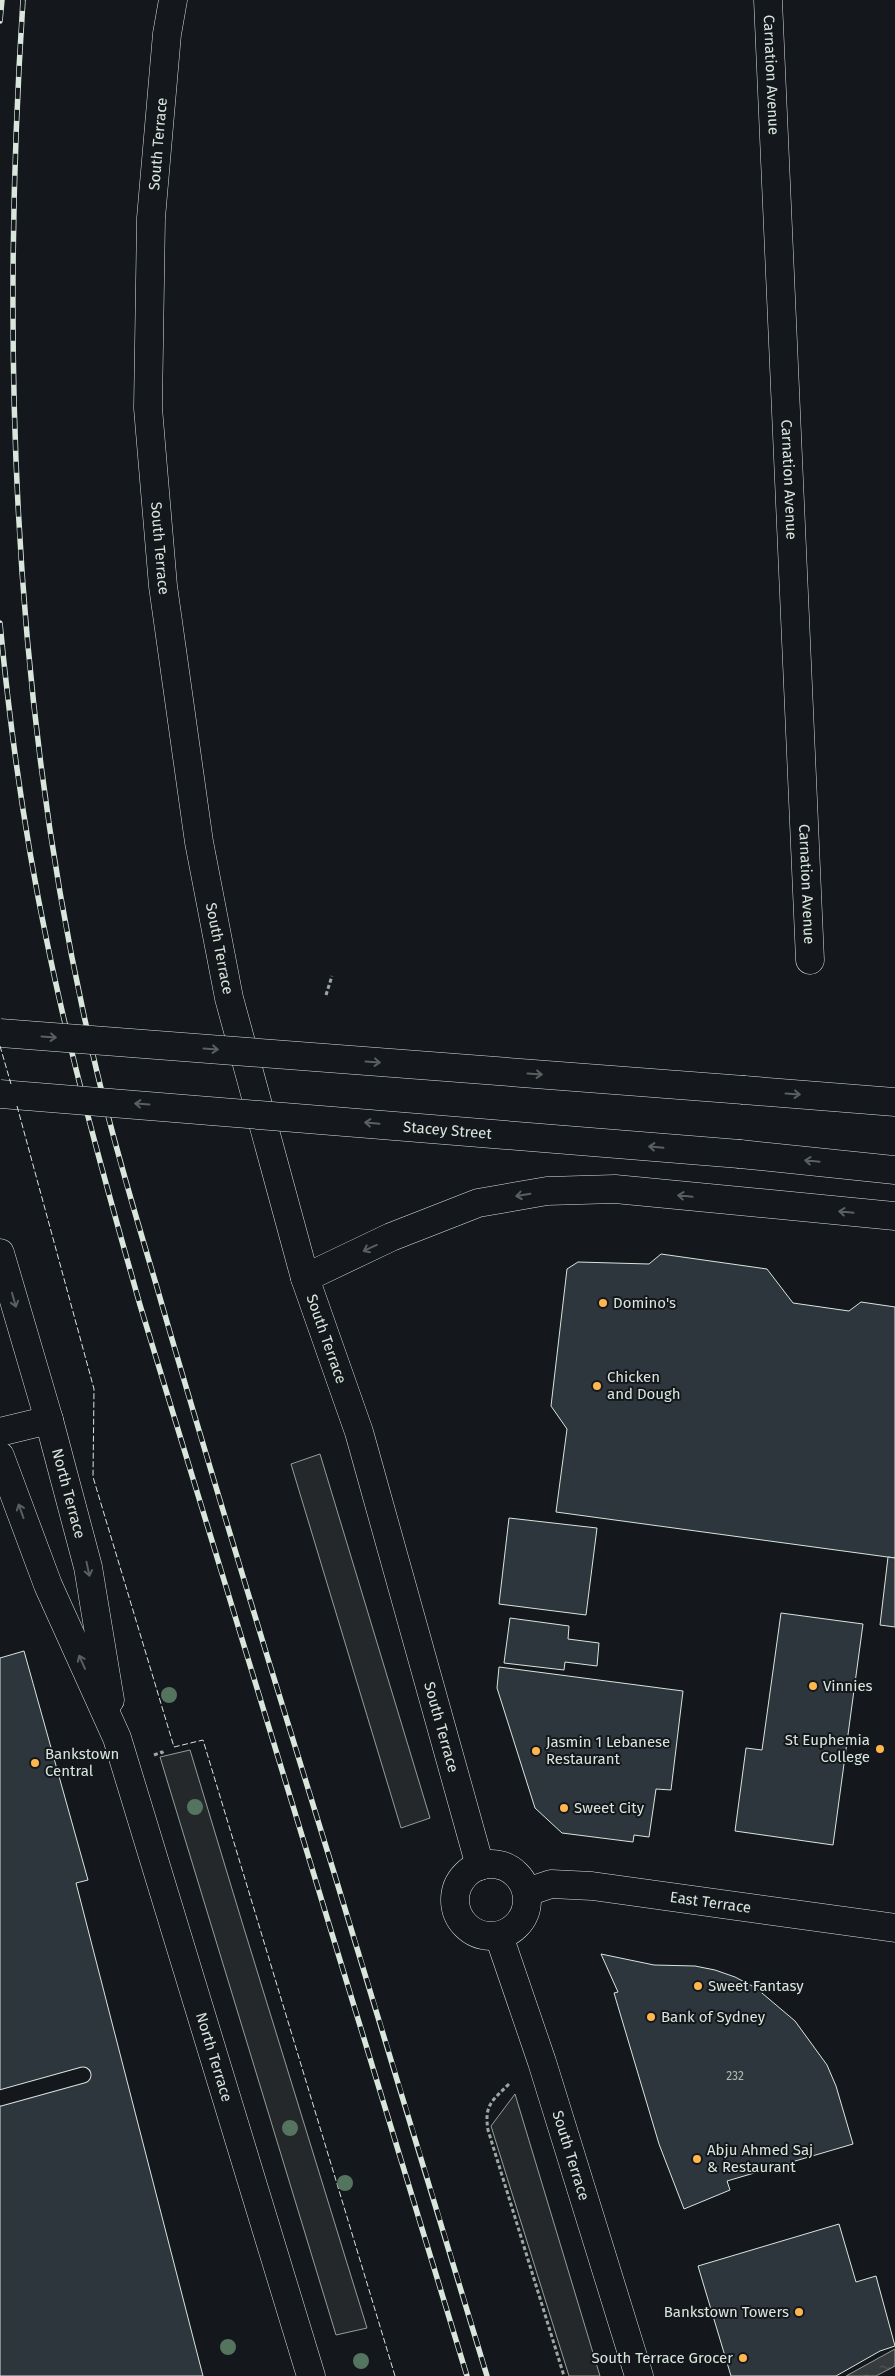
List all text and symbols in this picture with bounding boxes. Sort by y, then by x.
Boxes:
street label: Carnation Avenue [760,14,783,135]
street label: South Terrace [145,97,171,191]
street label: Carnation Avenue [777,419,801,540]
street label: South Terrace [147,501,173,596]
street label: Carnation Avenue [795,824,818,945]
street label: South Terrace [202,901,237,996]
one-way arrow [40,1032,56,1042]
one-way arrow [202,1045,218,1054]
one-way arrow [364,1057,380,1066]
one-way arrow [526,1070,542,1079]
one-way arrow [784,1089,800,1099]
one-way arrow [134,1100,150,1109]
street label: Stacey Street [403,1118,493,1143]
one-way arrow [365,1119,381,1128]
one-way arrow [649,1142,665,1152]
one-way arrow [804,1157,820,1166]
one-way arrow [515,1191,531,1201]
one-way arrow [677,1191,693,1201]
one-way arrow [839,1207,855,1216]
one-way arrow [363,1243,378,1253]
one-way arrow [9,1291,19,1307]
street label: South Terrace [302,1292,350,1386]
place label: Domino's [613,1294,676,1312]
marker: Domino's [597,1297,609,1309]
place label: Chicken and Dough [607,1368,681,1403]
marker: Chicken and Dough [591,1380,603,1392]
street label: North Terrace [48,1446,89,1540]
one-way arrow [16,1504,25,1520]
one-way arrow [84,1561,93,1577]
one-way arrow [77,1655,87,1670]
place label: Vinnies [823,1677,873,1695]
street label: South Terrace [420,1680,462,1775]
marker: Vinnies [807,1680,819,1692]
place label: St Euphemia College [785,1731,870,1766]
place label: Jasmin 1 Lebanese Restaurant [546,1733,670,1768]
marker: St Euphemia College [874,1743,886,1755]
place label: Bankstown Central [45,1745,119,1780]
marker: Jasmin 1 Lebanese Restaurant [530,1745,542,1757]
marker: Bankstown Central [29,1757,41,1769]
place label: Sweet City [574,1799,645,1817]
marker: Sweet City [558,1802,570,1814]
street label: East Terrace [669,1888,752,1917]
place label: Sweet Fantasy [708,1977,804,1995]
marker: Sweet Fantasy [692,1980,704,1992]
place label: Bank of Sydney [661,2008,766,2026]
street label: North Terrace [192,2010,236,2104]
marker: Bank of Sydney [645,2011,657,2023]
house number: 232 [726,2069,744,2083]
street label: South Terrace [549,2108,593,2203]
place label: Abju Ahmed Saj & Restaurant [707,2141,813,2176]
marker: Abju Ahmed Saj & Restaurant [691,2153,703,2165]
place label: Bankstown Towers [664,2303,789,2321]
marker: Bankstown Towers [793,2306,805,2318]
place label: South Terrace Grocer [591,2349,733,2367]
marker: South Terrace Grocer [737,2352,749,2364]

